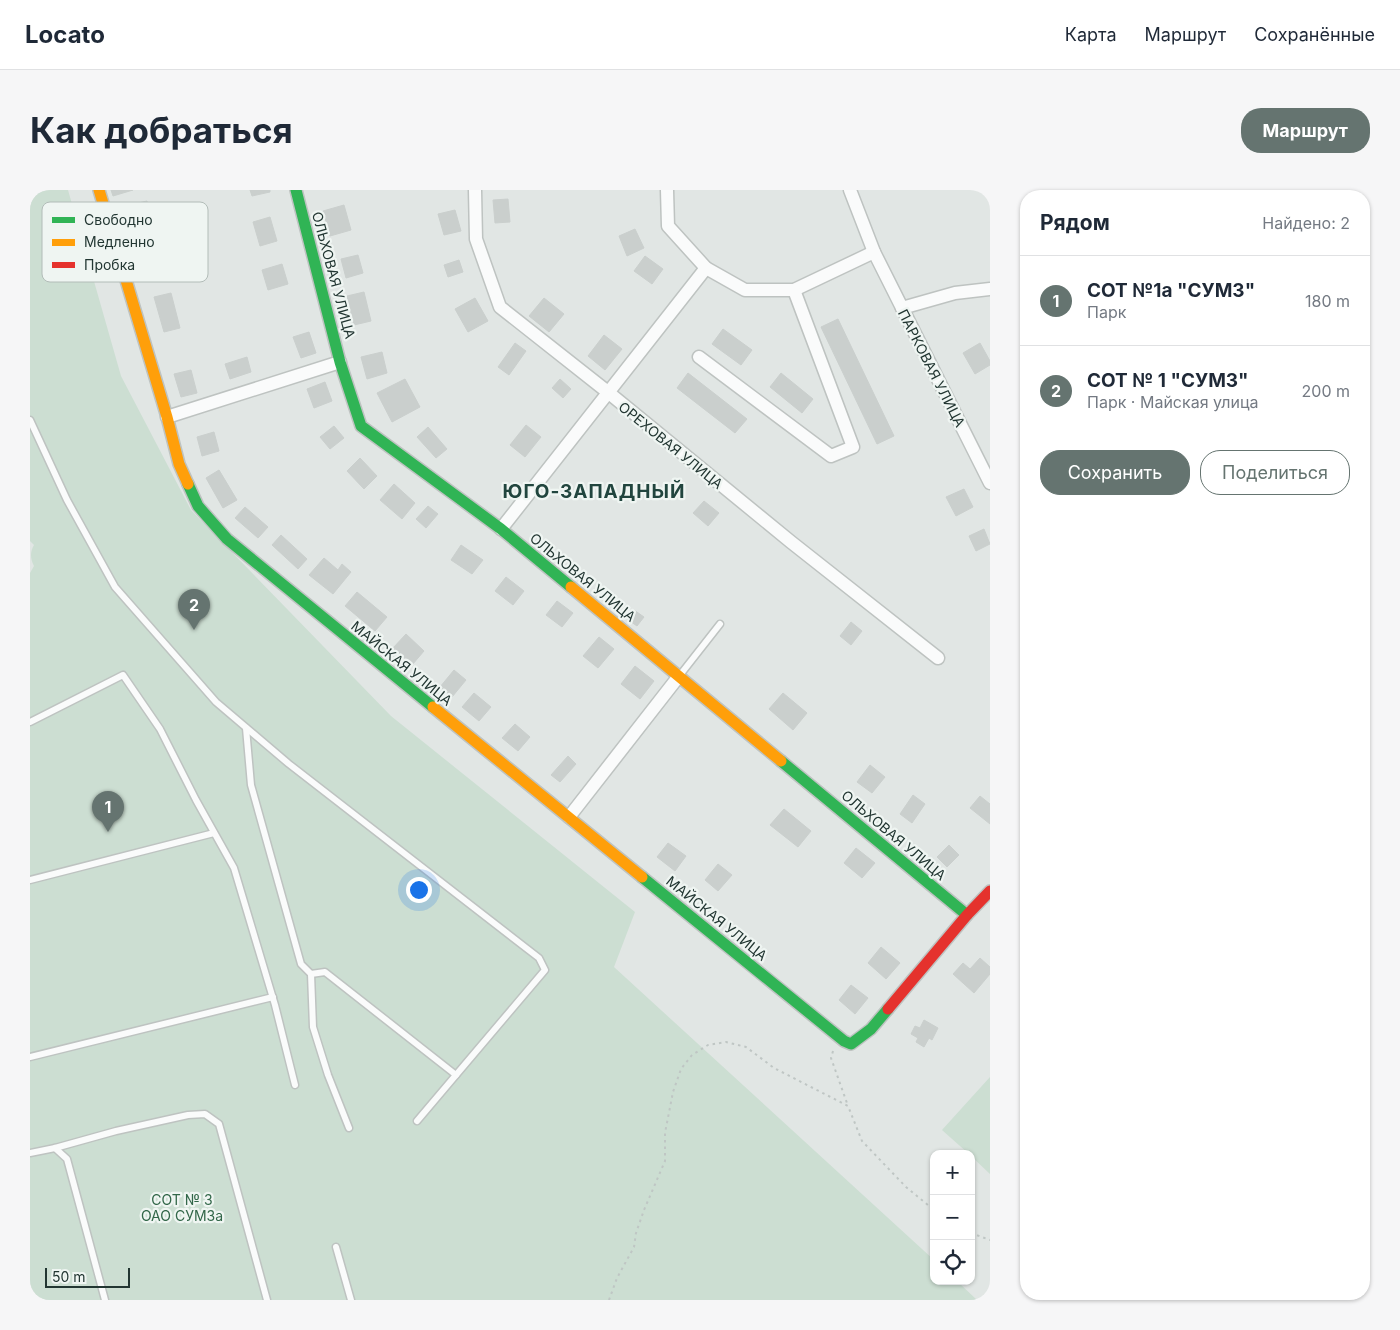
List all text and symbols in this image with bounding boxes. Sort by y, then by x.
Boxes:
text: Locato [25,20,105,49]
text: Карта [1065,24,1117,45]
text: Маршрут [1145,24,1226,45]
text: Сохранённые [1254,24,1375,45]
button: Маршрут [1241,108,1370,153]
text: Как добраться [30,109,293,151]
legend [42,202,208,282]
street label: ОЛЬХОВАЯ УЛИЦА [309,210,359,341]
text: Рядом [1040,210,1110,235]
text: Свободно [84,211,153,228]
text: Найдено: 2 [1262,213,1350,233]
text: Медленно [84,233,155,250]
text: Пробка [84,256,135,273]
text: СОТ №1а "СУМЗ" [1087,279,1255,302]
text: 1 [1053,291,1059,311]
text: 180 m [1305,291,1350,311]
text: Парк [1087,302,1126,322]
street label: ПАРКОВАЯ УЛИЦА [895,306,969,430]
text: СОТ № 1 "СУМЗ" [1087,369,1249,392]
text: 2 [1051,381,1061,401]
text: 200 m [1302,381,1350,401]
text: Парк · Майская улица [1087,392,1258,412]
street label: ОРЕХОВАЯ УЛИЦА [615,398,727,492]
button: Сохранить [1040,450,1190,495]
button: Поделиться [1200,450,1350,495]
district label: ЮГО-ЗАПАДНЫЙ [503,479,685,503]
street label: ОЛЬХОВАЯ УЛИЦА [527,529,640,625]
pin: 2 [178,589,210,630]
street label: МАЙСКАЯ УЛИЦА [348,616,457,709]
street label: ОЛЬХОВАЯ УЛИЦА [838,786,950,884]
pin: 1 [92,791,124,832]
street label: МАЙСКАЯ УЛИЦА [663,871,772,964]
your location [406,877,432,903]
map controls [930,1150,975,1285]
button: + [930,1150,975,1195]
park label: СОТ № 3 ОАО СУМЗа [141,1191,223,1224]
button: − [930,1195,975,1240]
button: locate [930,1240,975,1285]
scale bar [45,1265,130,1288]
text: 50 m [52,1268,86,1285]

